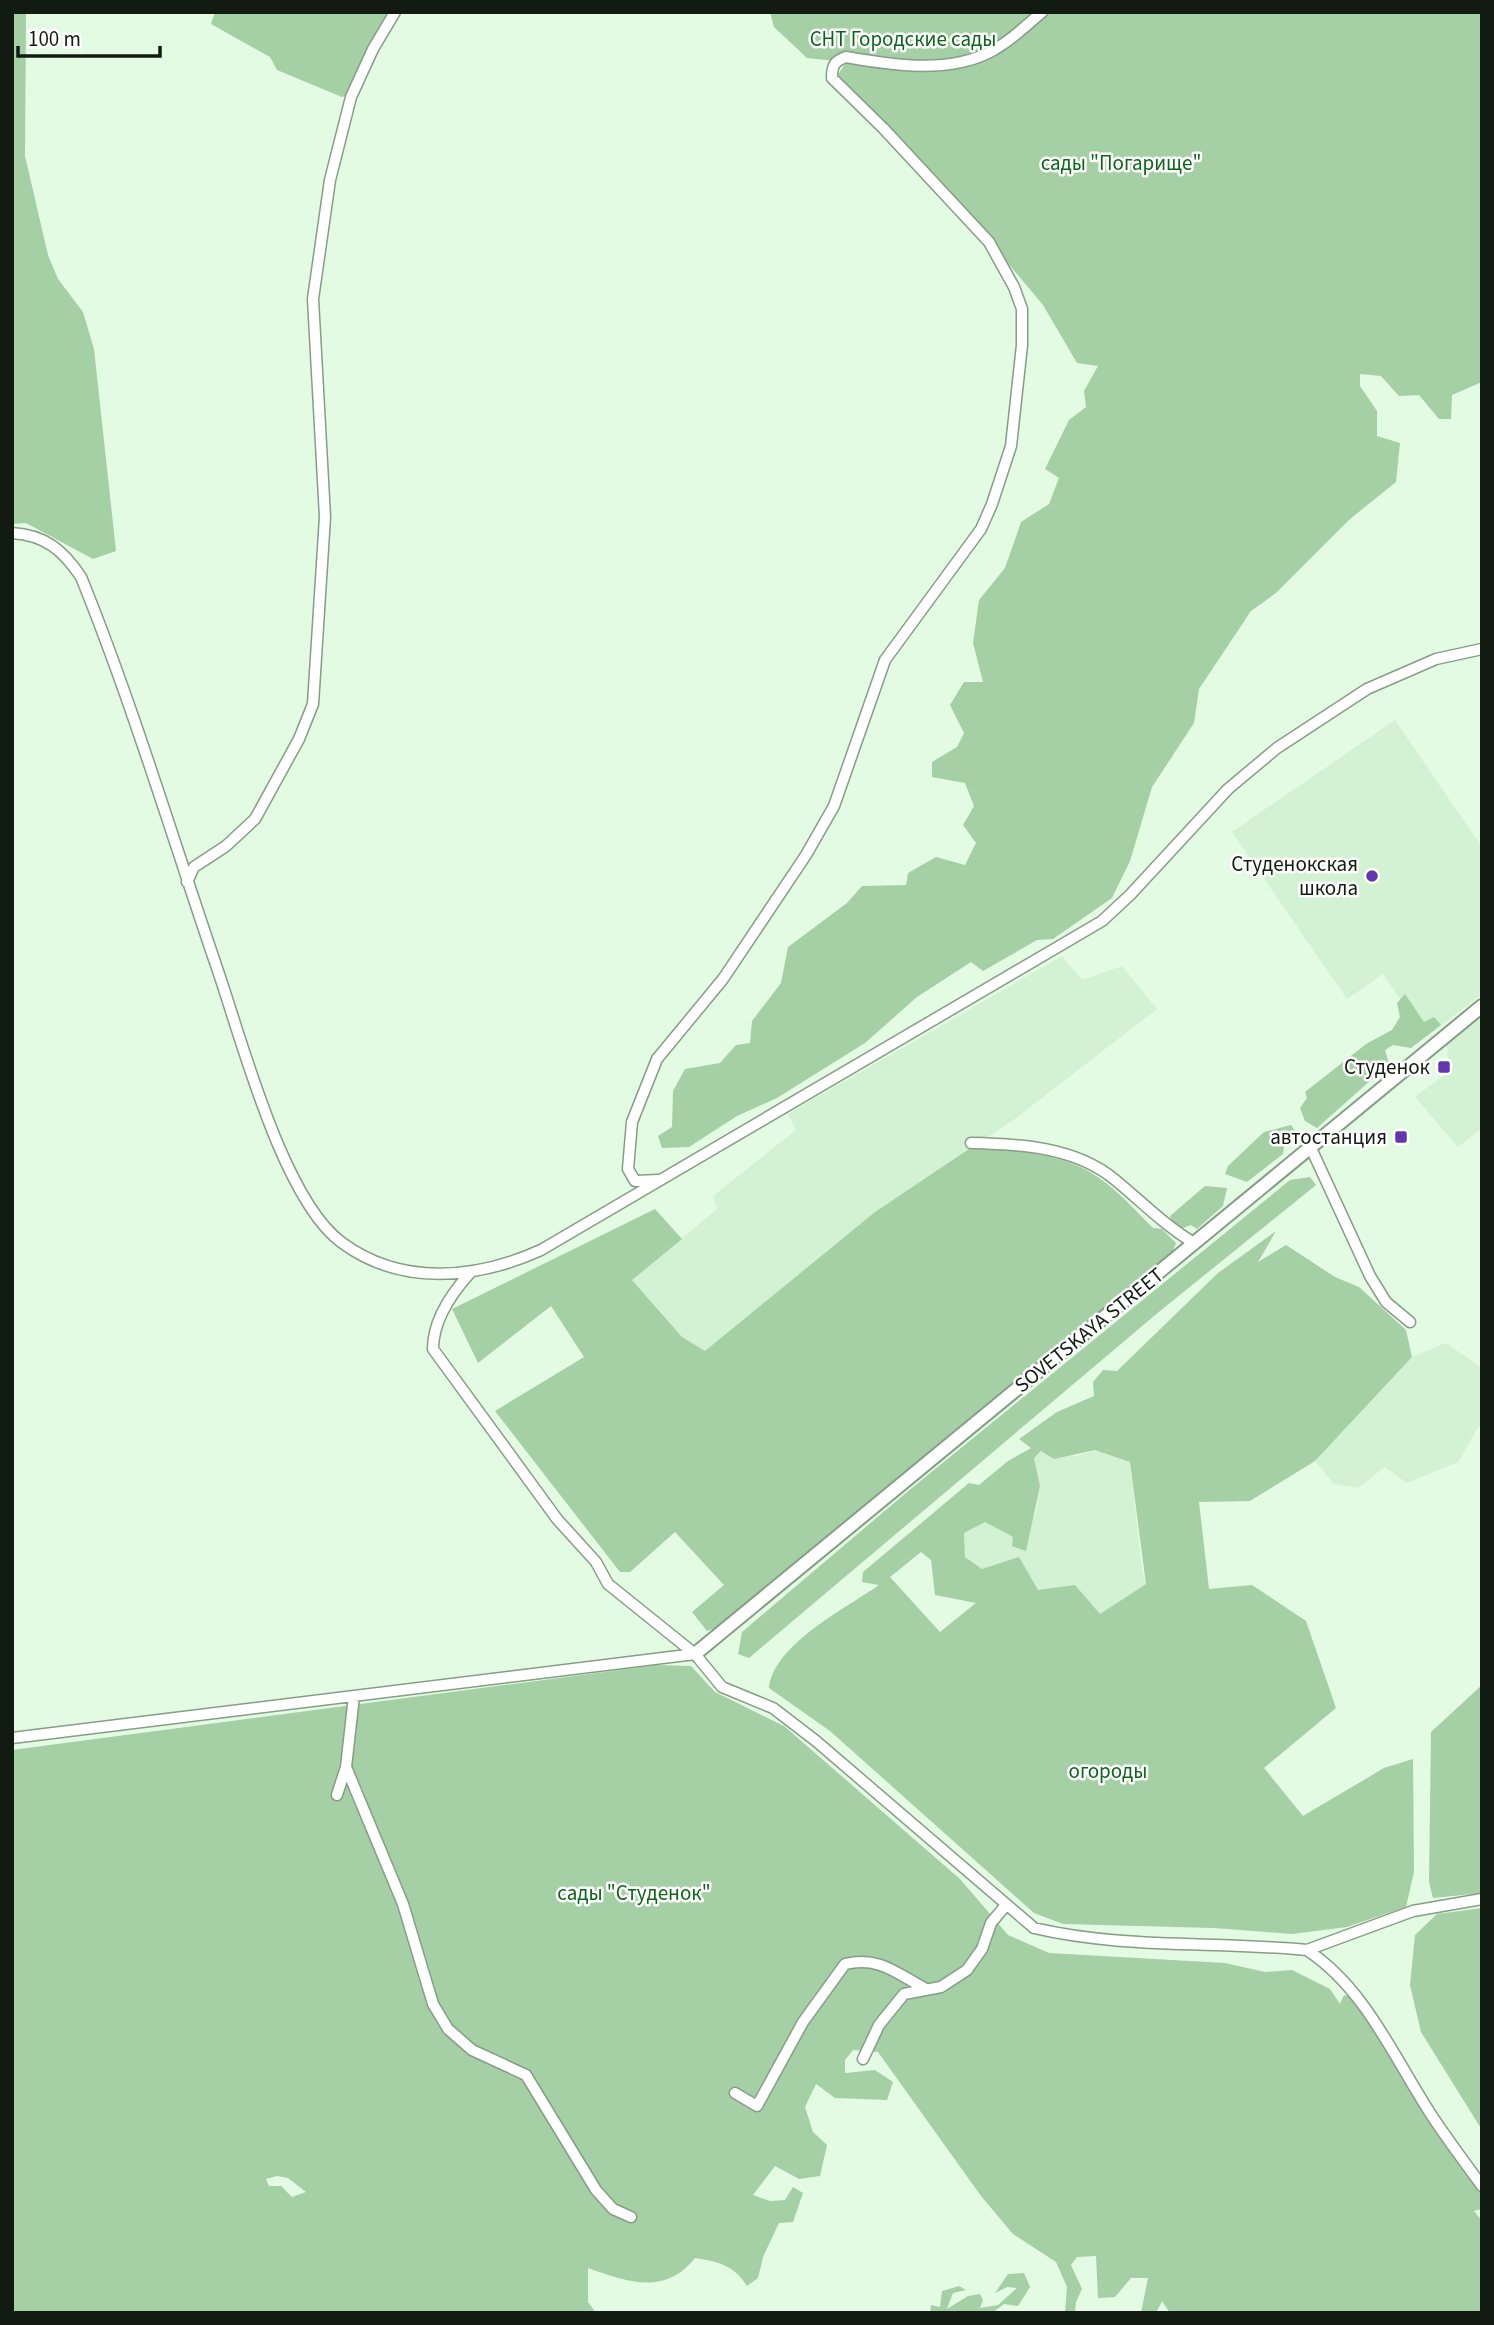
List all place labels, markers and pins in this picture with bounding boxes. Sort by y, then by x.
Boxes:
place label: Студенокская школа [1231,849,1358,903]
marker: Студенокская школа [1364,868,1380,884]
place label: Студенок [1344,1052,1431,1082]
marker: Студенок [1436,1059,1452,1075]
place label: автостанция [1270,1122,1387,1152]
marker: автостанция [1393,1129,1409,1145]

